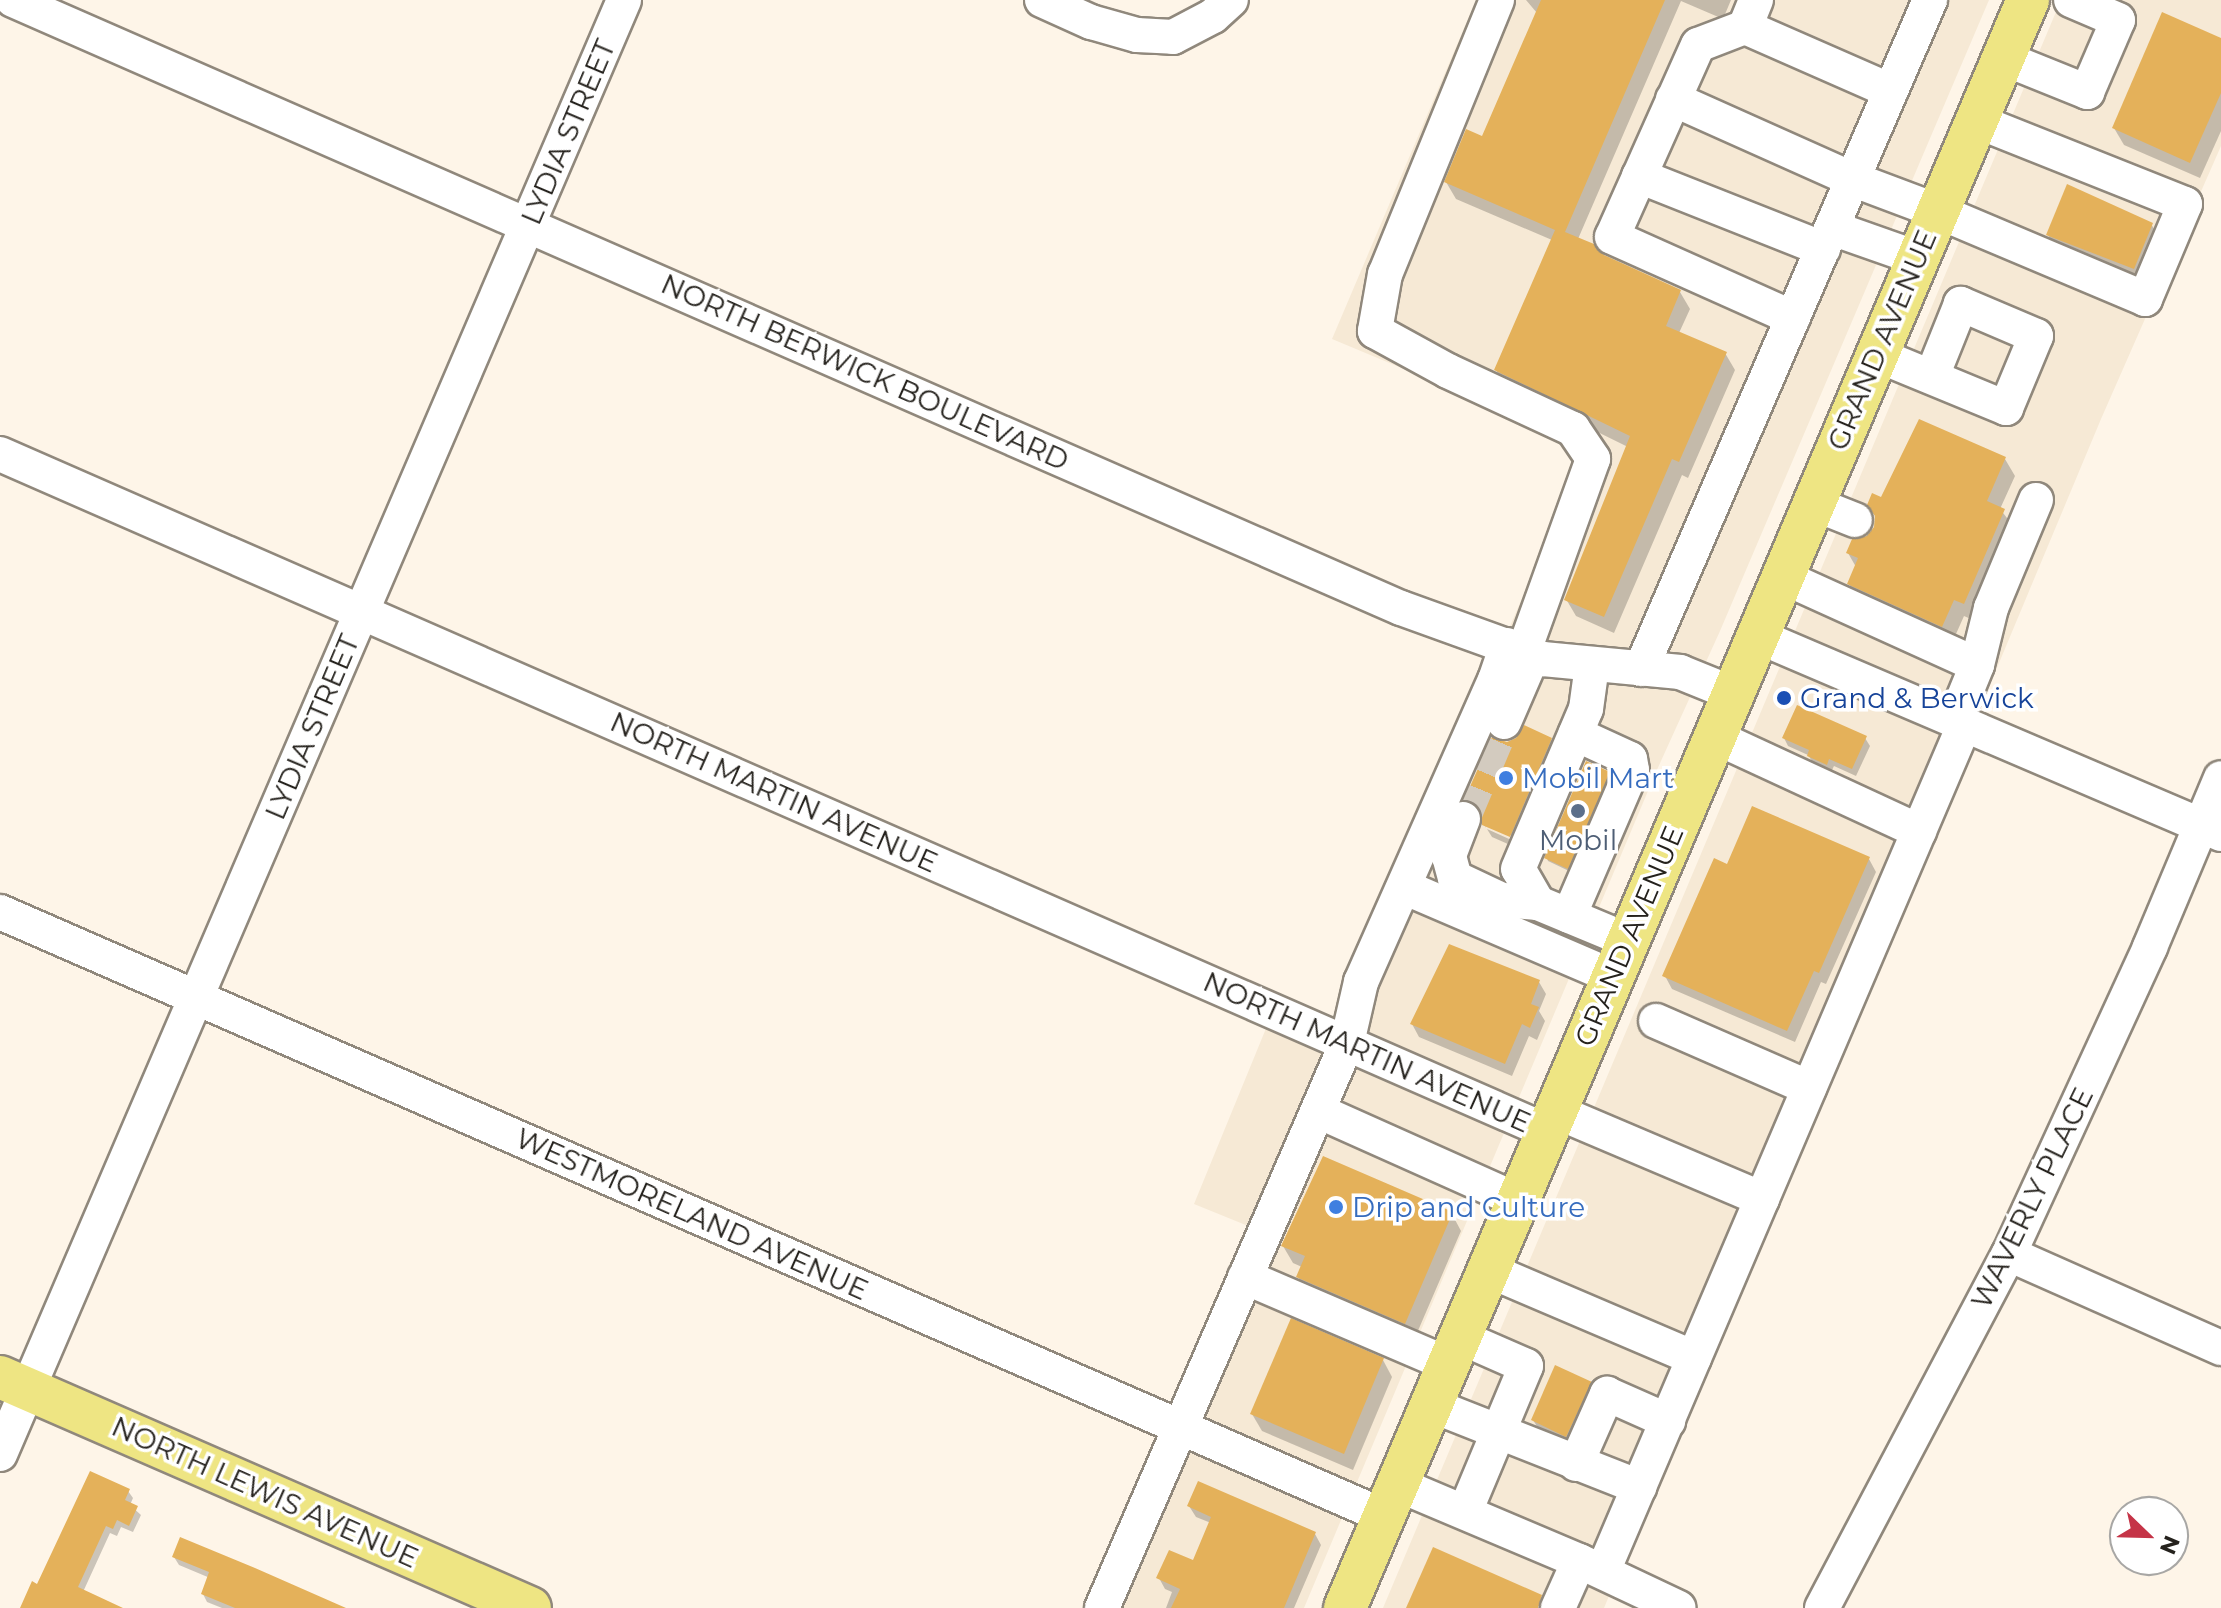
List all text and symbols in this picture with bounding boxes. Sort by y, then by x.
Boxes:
street label: LYDIA STREET [514,35,622,229]
street label: GRAND AVENUE [1820,225,1944,455]
street label: NORTH BERWICK BOULEVARD [656,267,1074,477]
street label: LYDIA STREET [258,630,366,824]
place label: Grand & Berwick [1800,681,2034,715]
marker: Grand & Berwick [1775,689,1793,707]
street label: NORTH MARTIN AVENUE [605,705,943,879]
place label: Mobil Mart [1522,761,1674,795]
marker: Mobil Mart [1497,769,1515,787]
marker: Mobil [1569,802,1587,820]
street label: GRAND AVENUE [1567,821,1691,1051]
place label: Mobil [1539,823,1617,857]
street label: NORTH MARTIN AVENUE [1198,965,1536,1139]
street label: WAVERLY PLACE [1964,1082,2100,1314]
street label: WESTMORELAND AVENUE [511,1121,873,1307]
place label: Drip and Culture [1352,1190,1585,1224]
marker: Drip and Culture [1327,1198,1345,1216]
street label: NORTH LEWIS AVENUE [107,1409,423,1575]
north arrow [2109,1496,2189,1576]
text: N [2154,1531,2186,1558]

